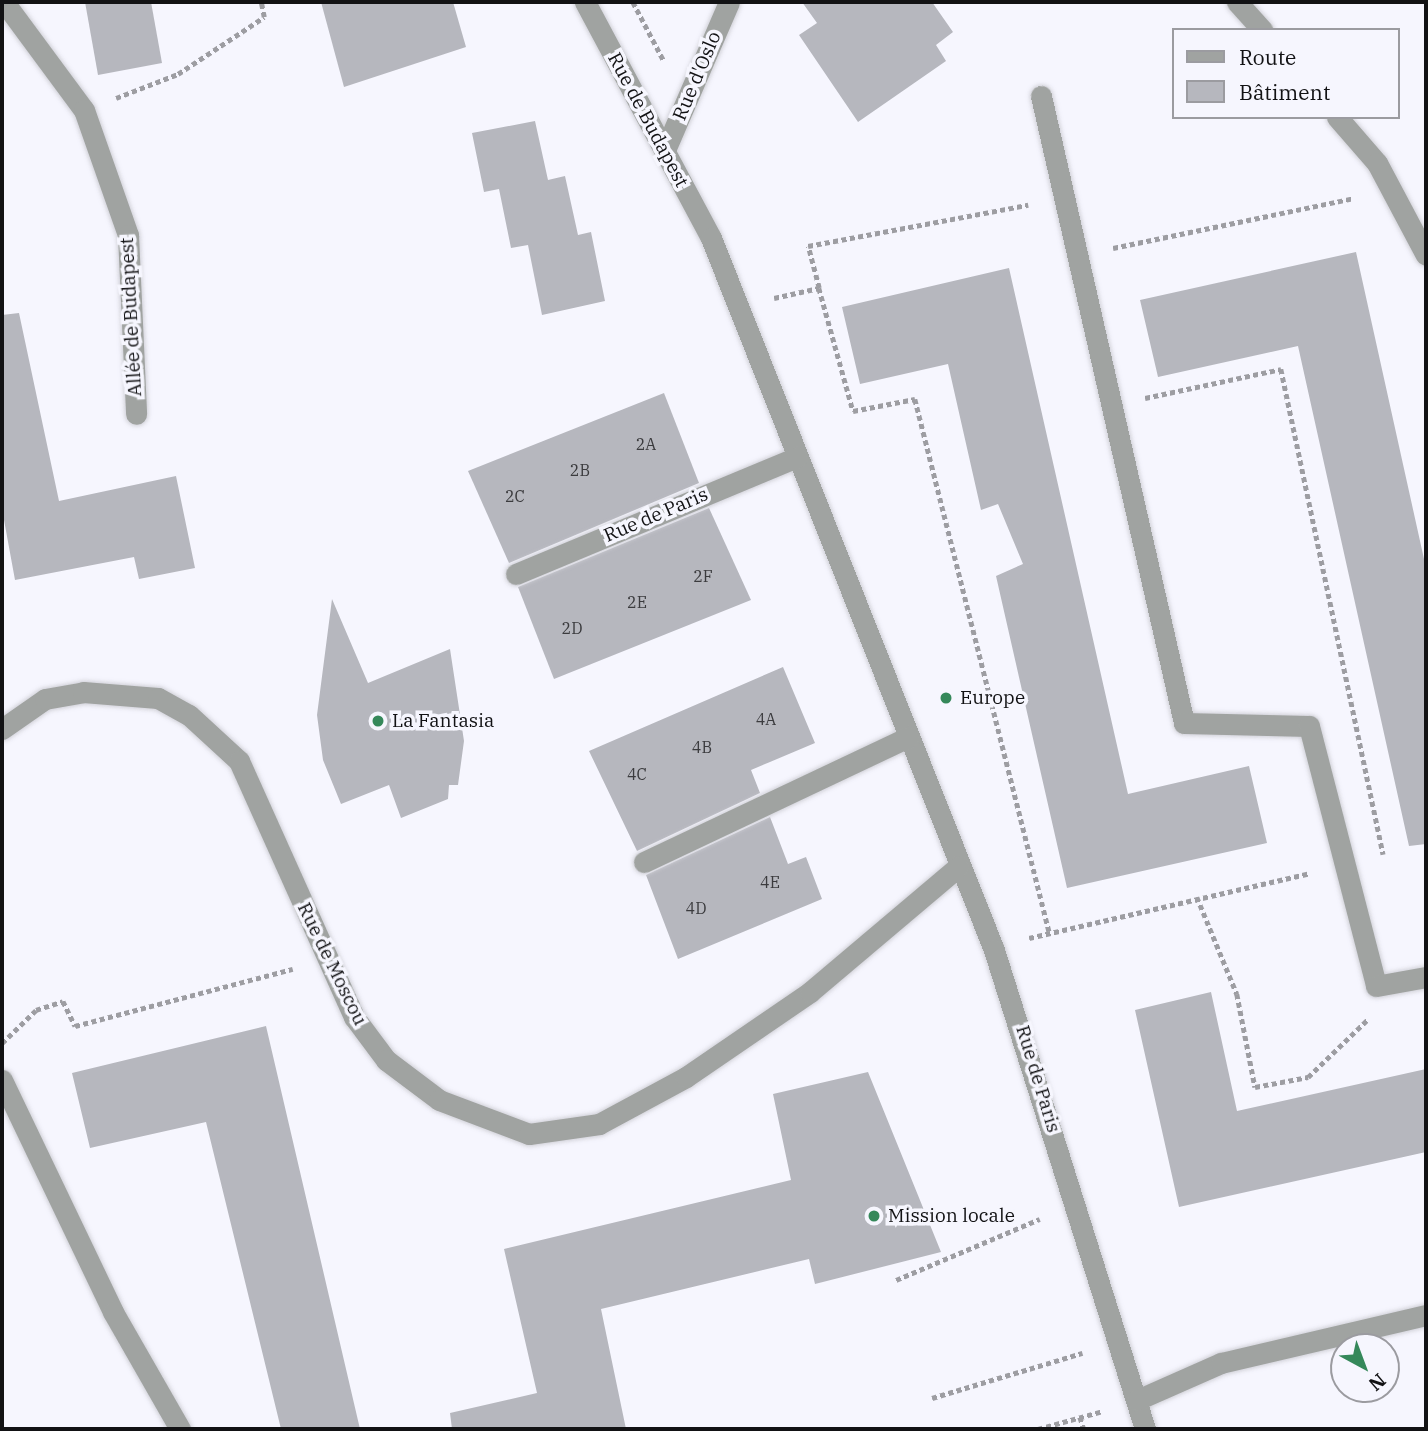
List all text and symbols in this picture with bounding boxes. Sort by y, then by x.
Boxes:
street label: Rue d'Oslo [668,28,726,124]
legend [1172,28,1400,119]
text: Route [1239,43,1296,71]
street label: Rue de Budapest [603,49,693,191]
text: Bâtiment [1239,78,1330,106]
street label: Allée de Budapest [115,237,147,397]
house number: 2A [636,434,656,454]
house number: 2B [570,460,590,480]
street label: Rue de Paris [601,483,711,547]
house number: 2C [505,486,525,506]
house number: 2F [693,566,713,586]
house number: 2E [627,592,647,612]
house number: 2D [562,618,582,638]
place label: Europe [960,687,1025,709]
marker: Europe [938,690,954,706]
house number: 4A [756,709,776,729]
place label: La Fantasia [392,710,494,732]
marker: La Fantasia [370,713,386,729]
house number: 4B [692,737,712,757]
house number: 4C [627,764,647,784]
house number: 4E [760,872,780,892]
house number: 4D [686,898,706,918]
street label: Rue de Moscou [292,899,372,1029]
street label: Rue de Paris [1011,1023,1065,1135]
place label: Mission locale [888,1205,1015,1227]
marker: Mission locale [866,1208,882,1224]
north arrow [1330,1333,1400,1403]
text: N [1364,1368,1391,1396]

